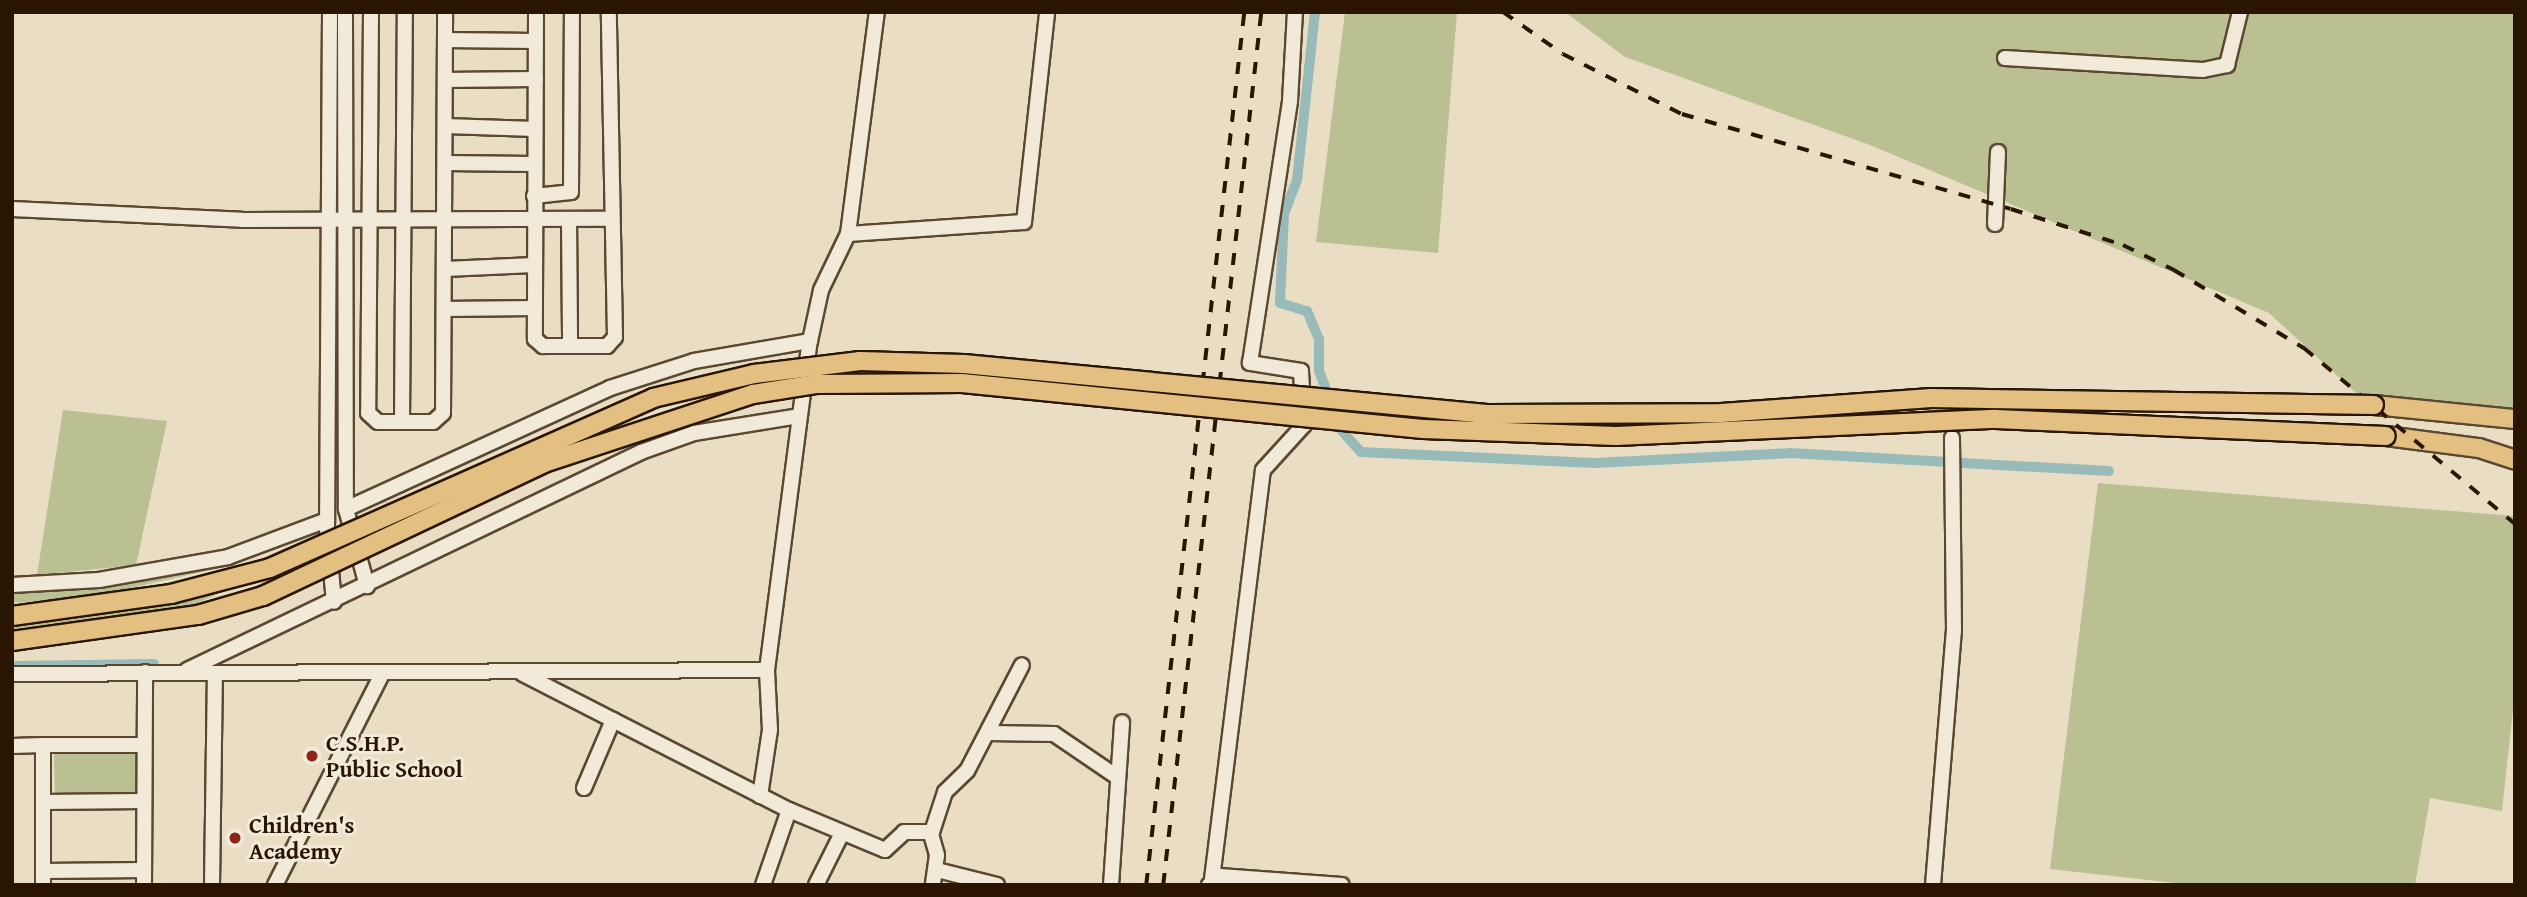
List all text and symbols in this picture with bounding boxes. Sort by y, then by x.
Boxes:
place label: C.S.H.P. Public School [326,729,463,783]
marker: C.S.H.P. Public School [304,748,320,764]
place label: Children's Academy [249,811,354,865]
marker: Children's Academy [227,830,243,846]

